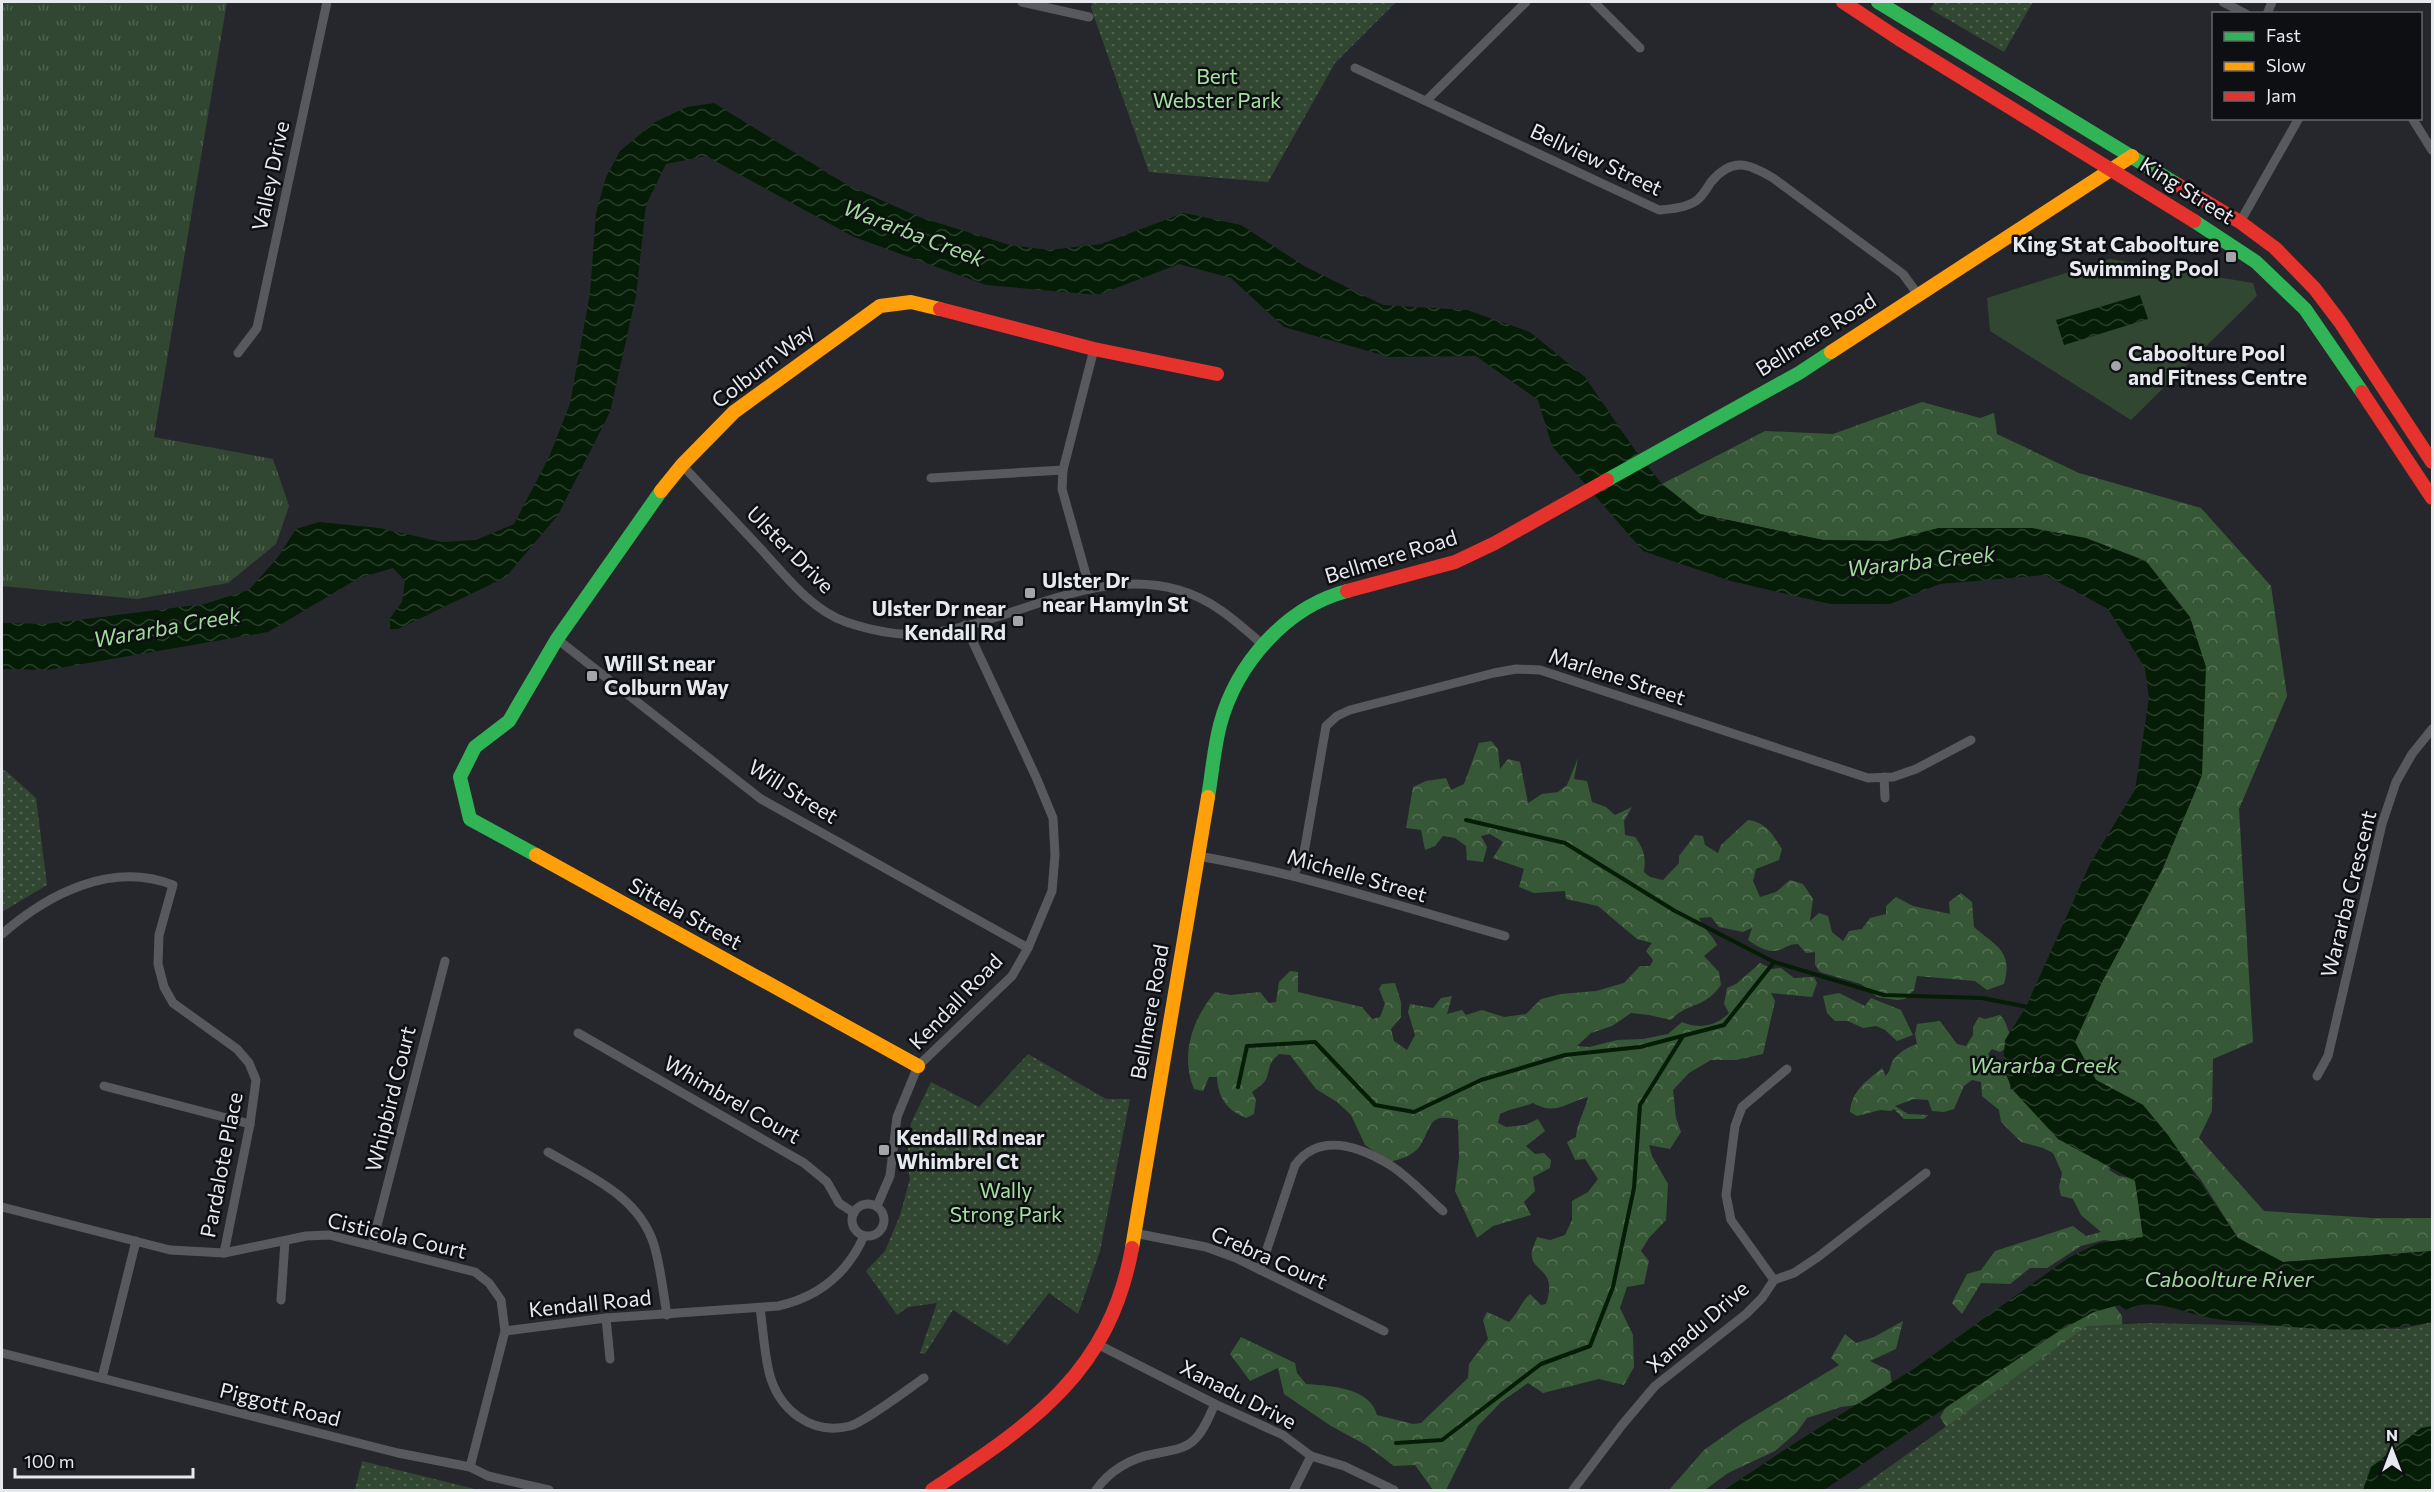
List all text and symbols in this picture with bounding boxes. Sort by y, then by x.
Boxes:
legend [2212,12,2422,120]
text: Fast [2266,24,2301,46]
text: Slow [2266,54,2306,76]
park label: Bert Webster Park [1153,63,1281,112]
text: Jam [2266,84,2296,106]
street label: Bellview Street [1527,117,1666,200]
street label: Valley Drive [246,119,293,233]
street label: King Street [2136,151,2239,228]
water label: Wararba Creek [840,193,990,272]
place label: King St at Caboolture Swimming Pool [2013,231,2219,280]
marker: King St at Caboolture Swimming Pool [2224,250,2238,264]
street label: Bellmere Road [1751,287,1880,381]
street label: Colburn Way [706,317,818,412]
place label: Caboolture Pool and Fitness Centre [2128,340,2307,389]
marker: Caboolture Pool and Fitness Centre [2109,359,2123,373]
street label: Ulster Drive [742,500,840,598]
street label: Bellmere Road [1321,524,1460,588]
water label: Wararba Creek [1845,539,1998,582]
place label: Ulster Dr near Hamyln St [1042,567,1189,616]
marker: Ulster Dr near Hamyln St [1023,586,1037,600]
place label: Ulster Dr near Kendall Rd [872,595,1006,644]
water label: Wararba Creek [91,600,244,653]
marker: Ulster Dr near Kendall Rd [1011,614,1025,628]
street label: Marlene Street [1546,642,1689,709]
place label: Will St near Colburn Way [604,650,729,699]
marker: Will St near Colburn Way [585,669,599,683]
street label: Will Street [744,753,843,828]
street label: Wararba Crescent [2315,807,2380,980]
street label: Michelle Street [1285,843,1430,906]
street label: Sittela Street [625,871,747,954]
street label: Bellmere Road [1124,942,1173,1081]
street label: Kendall Road [903,948,1007,1054]
street label: Whipbird Court [359,1023,420,1174]
street label: Whimbrel Court [660,1049,806,1148]
water label: Wararba Creek [1970,1051,2120,1078]
street label: Pardalote Place [194,1090,247,1240]
place label: Kendall Rd near Whimbrel Ct [896,1124,1045,1173]
marker: Kendall Rd near Whimbrel Ct [877,1143,891,1157]
park label: Wally Strong Park [950,1177,1062,1226]
street label: Cisticola Court [325,1206,469,1263]
street label: Crebra Court [1208,1220,1332,1293]
water label: Caboolture River [2145,1265,2315,1292]
street label: Xanadu Drive [1641,1275,1753,1377]
street label: Kendall Road [527,1284,652,1321]
street label: Xanadu Drive [1176,1354,1301,1434]
street label: Piggott Road [217,1376,343,1431]
north arrow [2362,1420,2422,1480]
text: N [2386,1425,2398,1444]
scale bar [15,1441,194,1479]
text: 100 m [24,1450,74,1472]

